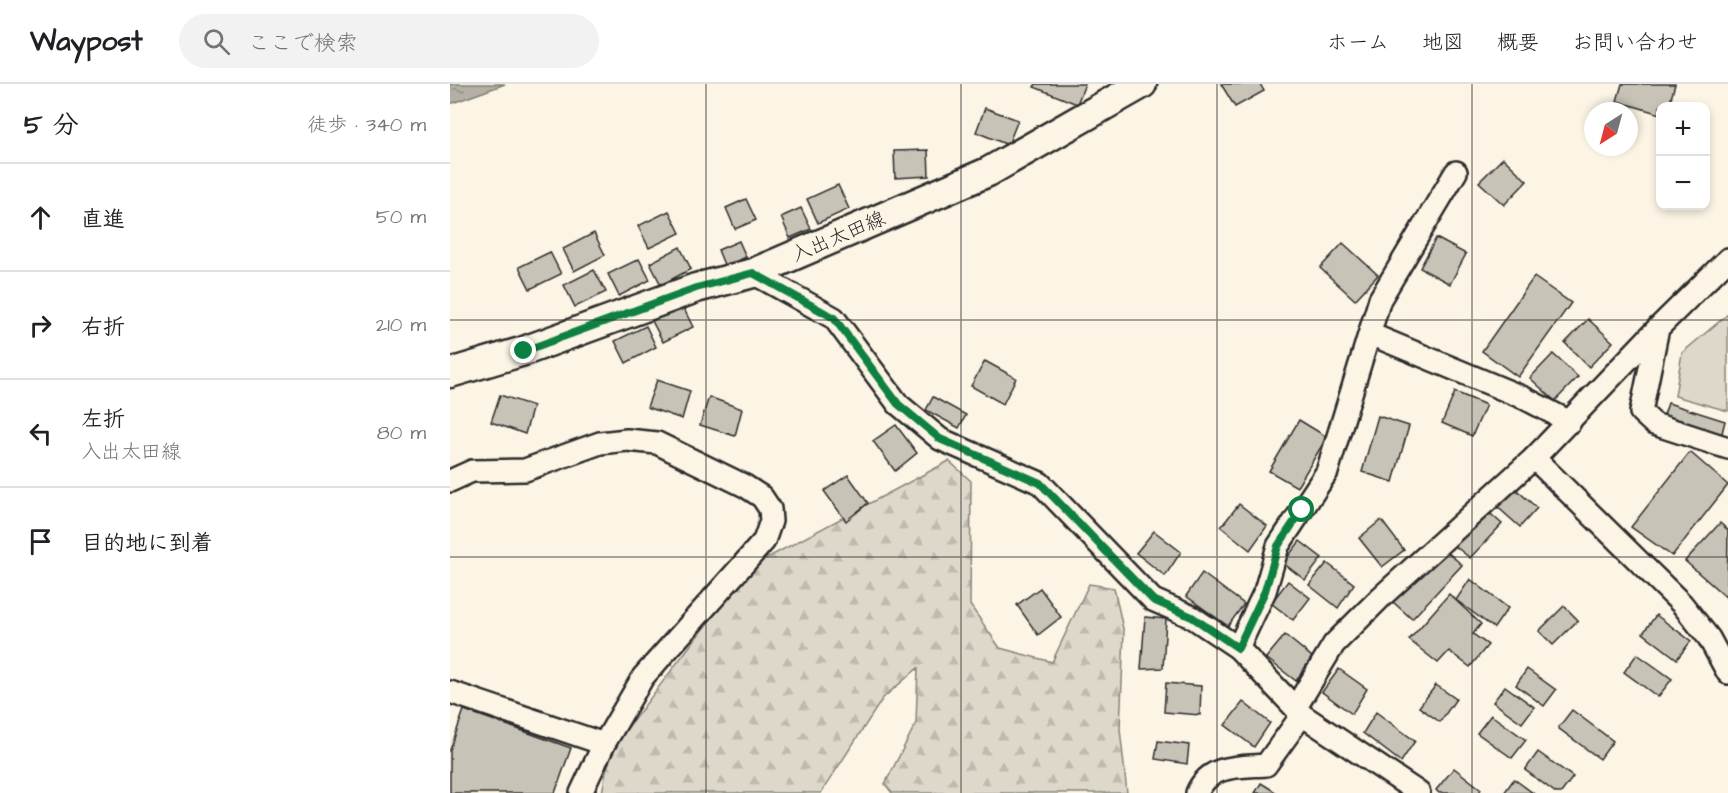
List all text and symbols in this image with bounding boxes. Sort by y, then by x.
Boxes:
search box [179,14,599,68]
text: Waypost [30,22,143,61]
icon: search [200,25,233,58]
text: ここで検索 [248,28,358,59]
text: ホーム [1327,28,1389,57]
text: 地図 [1422,28,1464,57]
text: 概要 [1497,28,1539,57]
text: お問い合わせ [1572,28,1698,57]
north arrow [1584,102,1638,156]
map controls [1656,102,1710,210]
button: + [1656,102,1710,156]
text: 5 分 [24,107,79,143]
text: 徒歩 · 340 m [307,111,426,139]
button: − [1656,156,1710,210]
icon: ahead [24,201,57,234]
text: 50 m [376,203,426,231]
text: 直進 [81,204,125,235]
street label: 入出太田線 [787,204,890,269]
icon: right [24,309,57,342]
text: 210 m [376,311,426,339]
text: 右折 [81,312,125,343]
route end [510,337,536,363]
text: 左折 [81,404,125,435]
icon: left [24,417,57,450]
text: 80 m [377,419,426,447]
text: 入出太田線 [81,438,181,466]
route start [1288,496,1314,522]
icon: arrive [24,525,57,558]
text: 目的地に到着 [81,528,213,559]

